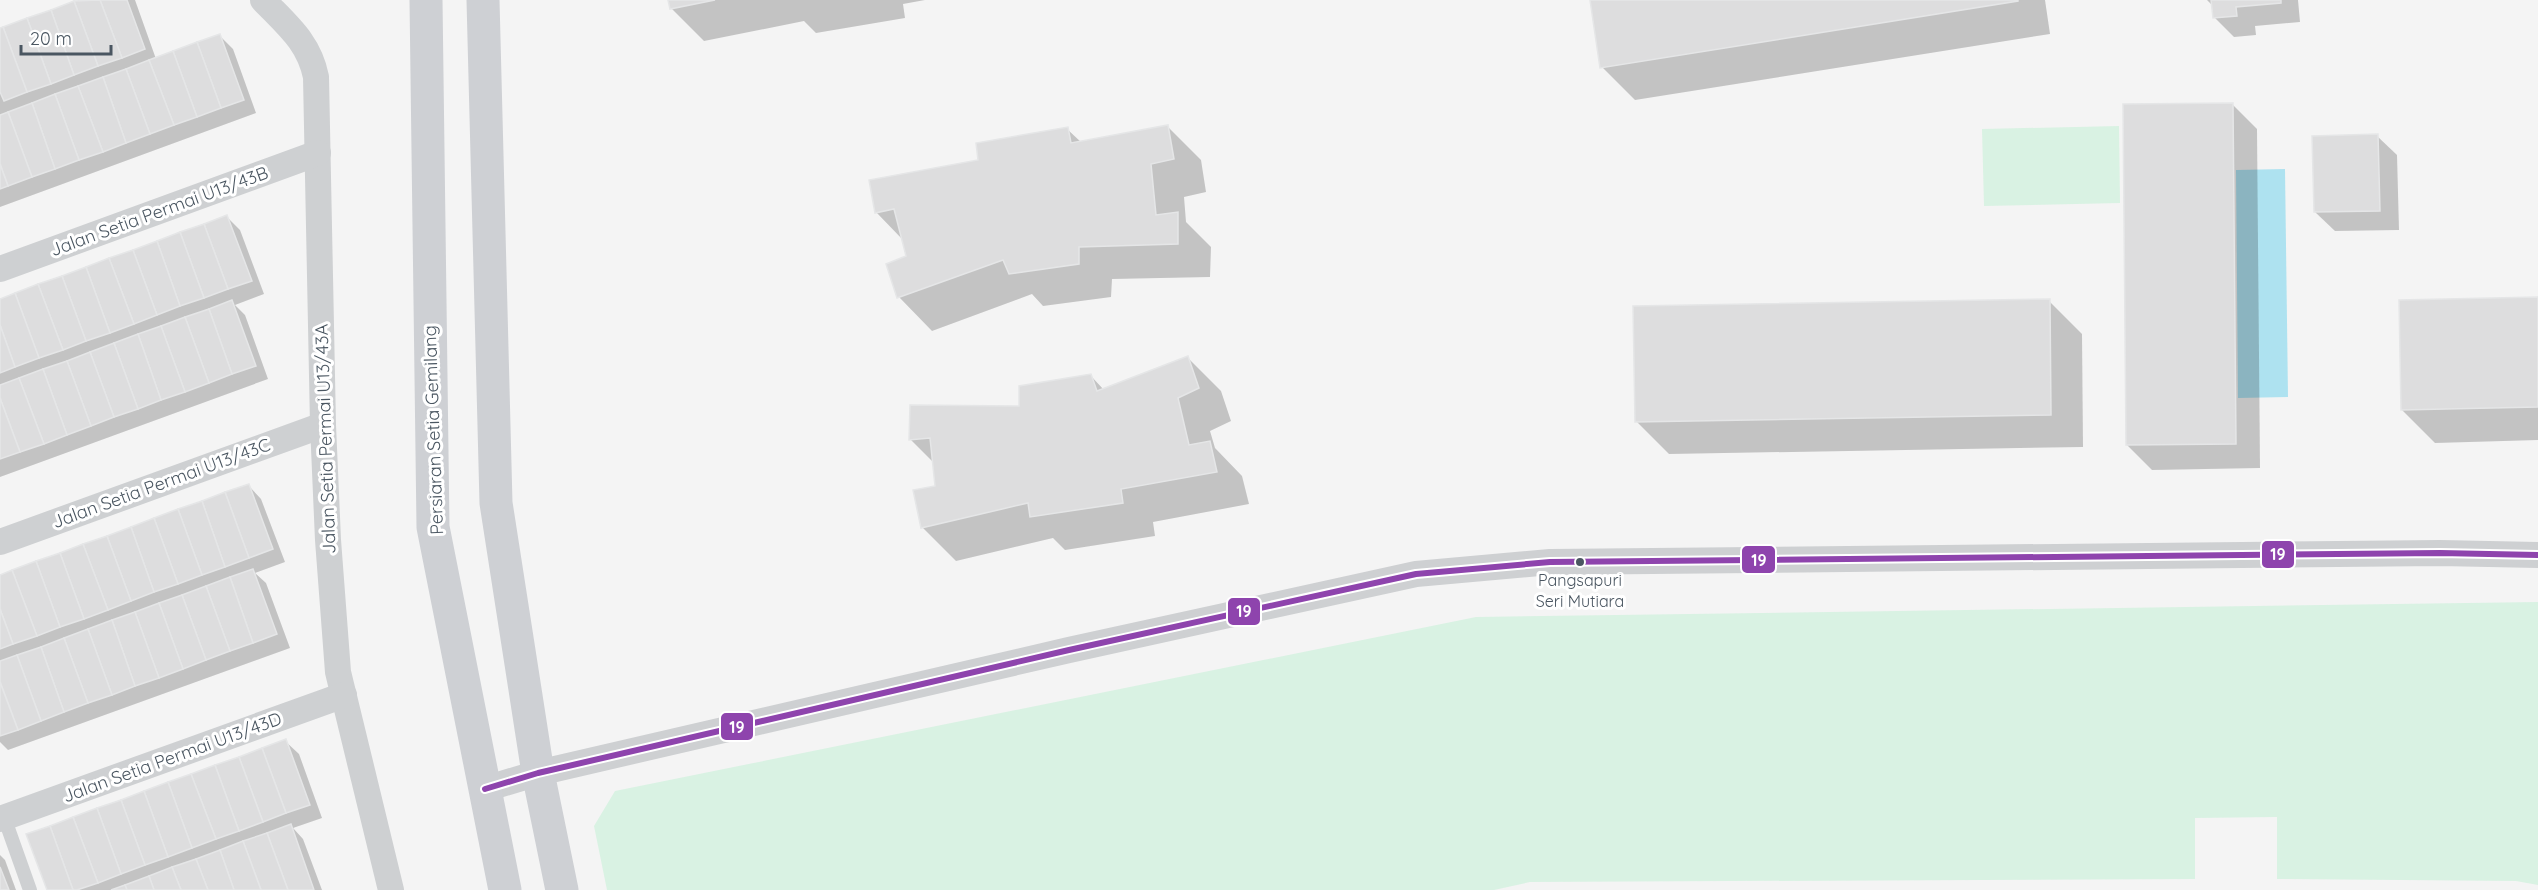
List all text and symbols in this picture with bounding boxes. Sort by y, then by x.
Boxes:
scale bar [21,18,111,56]
text: 20 m [30,27,72,50]
street label: Jalan Setia Permai U13/43B [47,161,271,261]
street label: Jalan Setia Permai U13/43A [309,323,341,554]
street label: Persiaran Setia Gemilang [418,325,448,535]
street label: Jalan Setia Permai U13/43C [49,433,273,533]
line badge: 19 [2261,540,2295,569]
text: 19 [2270,544,2286,564]
line badge: 19 [1741,545,1776,574]
text: 19 [1751,550,1767,570]
marker: Pangsapuri Seri Mutiara [1574,556,1586,568]
place label: Pangsapuri Seri Mutiara [1536,570,1624,611]
line badge: 19 [1227,597,1261,626]
text: 19 [1236,601,1252,621]
street label: Jalan Setia Permai U13/43D [59,707,285,807]
line badge: 19 [720,712,754,741]
text: 19 [729,717,745,737]

